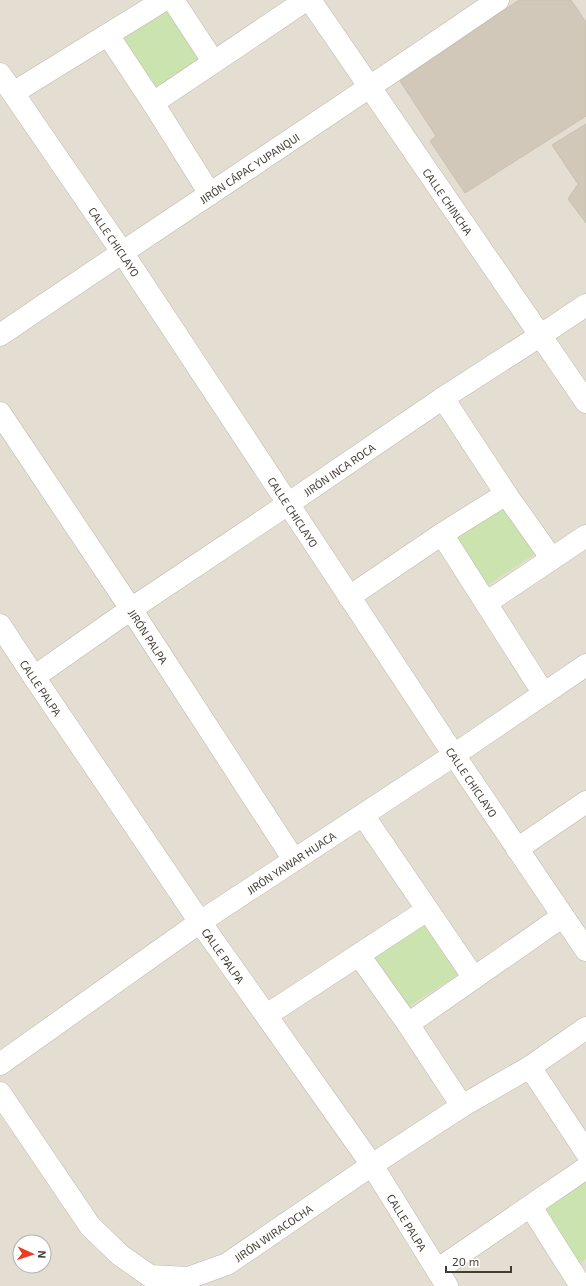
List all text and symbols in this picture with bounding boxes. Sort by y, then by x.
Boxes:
street label: JIRÓN CÁPAC YUPANQUI [197,130,301,206]
street label: CALLE CHINCHA [421,165,476,237]
street label: CALLE CHICLAYO [86,204,143,279]
street label: JIRÓN INCA ROCA [300,440,377,498]
street label: CALLE CHICLAYO [266,474,321,549]
street label: JIRÓN PALPA [126,606,171,666]
street label: CALLE PALPA [18,657,65,718]
street label: CALLE CHICLAYO [444,745,500,819]
street label: JIRÓN YAWAR HUACA [244,828,338,896]
street label: CALLE PALPA [200,925,248,986]
street label: CALLE PALPA [385,1191,430,1253]
street label: JIRÓN WIRACOCHA [231,1201,315,1264]
north arrow [12,1234,52,1274]
scale bar [446,1248,511,1274]
text: N [36,1250,49,1259]
text: 20 m [452,1254,479,1268]

